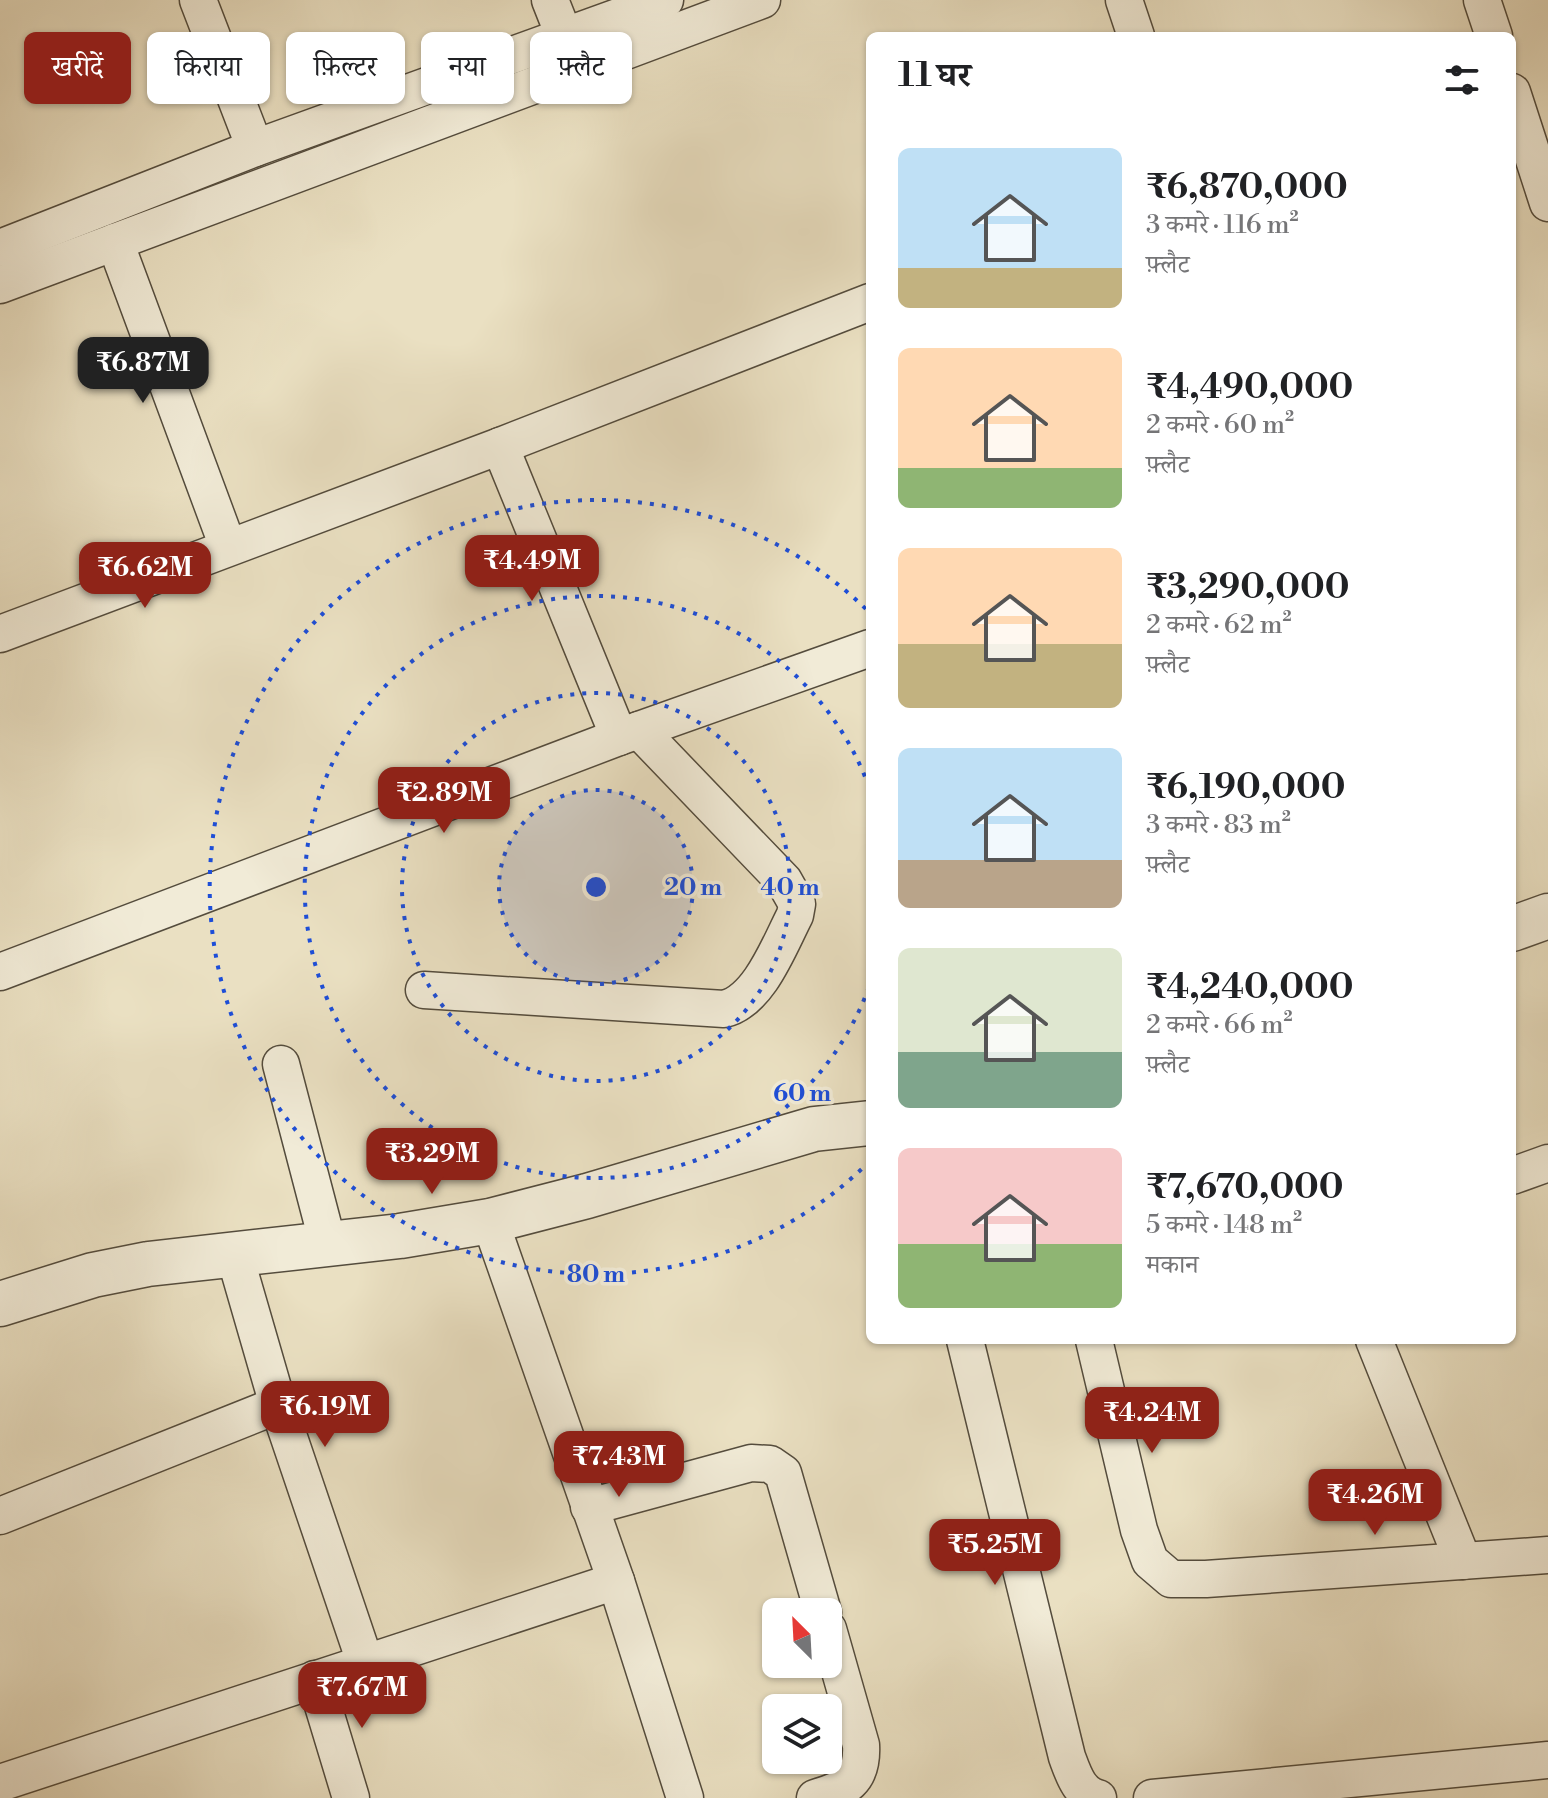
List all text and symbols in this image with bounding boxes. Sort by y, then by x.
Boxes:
chip: खरीदें [24,32,131,104]
chip: किराया [147,32,270,104]
chip: फ़िल्टर [286,32,405,104]
chip: नया [421,32,514,104]
chip: फ़्लैट [530,32,632,104]
text: 11 घर [898,55,971,97]
icon: filters [1440,58,1484,102]
text: ₹6,870,000 [1146,167,1348,209]
icon: home [962,180,1058,276]
text: 3 कमरे · 116 m² [1146,209,1299,241]
text: फ़्लैट [1146,249,1189,281]
pin: ₹6.87M [78,337,208,405]
text: ₹6.87M [96,347,190,379]
text: ₹4,490,000 [1146,367,1353,409]
icon: home [962,380,1058,476]
text: 2 कमरे · 60 m² [1146,409,1294,441]
text: फ़्लैट [1146,449,1189,481]
pin: ₹4.49M [467,535,597,603]
pin: ₹6.62M [80,542,210,610]
text: ₹4.49M [483,545,581,577]
text: ₹6.62M [97,552,193,584]
text: ₹3,290,000 [1146,567,1350,609]
icon: home [962,580,1058,676]
text: 2 कमरे · 62 m² [1146,609,1292,641]
text: फ़्लैट [1146,649,1189,681]
pin: ₹2.89M [379,767,509,835]
text: ₹6,190,000 [1146,767,1345,809]
text: ₹2.89M [396,777,492,809]
icon: home [962,780,1058,876]
text: 3 कमरे · 83 m² [1146,809,1291,841]
text: फ़्लैट [1146,849,1189,881]
centre of rings [582,873,610,901]
text: 20 m [664,873,722,903]
text: 40 m [760,873,820,903]
text: ₹4,240,000 [1146,967,1353,1009]
icon: home [962,980,1058,1076]
text: 2 कमरे · 66 m² [1146,1009,1293,1041]
text: फ़्लैट [1146,1049,1189,1081]
text: 60 m [773,1079,831,1109]
pin: ₹3.29M [367,1128,497,1196]
text: ₹3.29M [384,1138,480,1170]
text: ₹7,670,000 [1146,1167,1344,1209]
icon: home [962,1180,1058,1276]
text: 5 कमरे · 148 m² [1146,1209,1302,1241]
text: मकान [1146,1249,1199,1281]
text: 80 m [567,1260,625,1290]
pin: ₹6.19M [260,1381,390,1449]
pin: ₹4.24M [1087,1387,1217,1455]
text: ₹6.19M [279,1391,371,1423]
text: ₹4.24M [1103,1397,1201,1429]
pin: ₹7.43M [554,1431,684,1499]
text: ₹7.43M [572,1441,666,1473]
pin: ₹4.26M [1310,1469,1440,1537]
text: ₹4.26M [1327,1479,1423,1511]
pin: ₹5.25M [930,1519,1060,1587]
text: ₹5.25M [947,1529,1043,1561]
north arrow [762,1598,842,1678]
map controls [762,1598,842,1774]
pin: ₹7.67M [297,1662,427,1730]
text: ₹7.67M [316,1672,408,1704]
button: layers [762,1694,842,1774]

